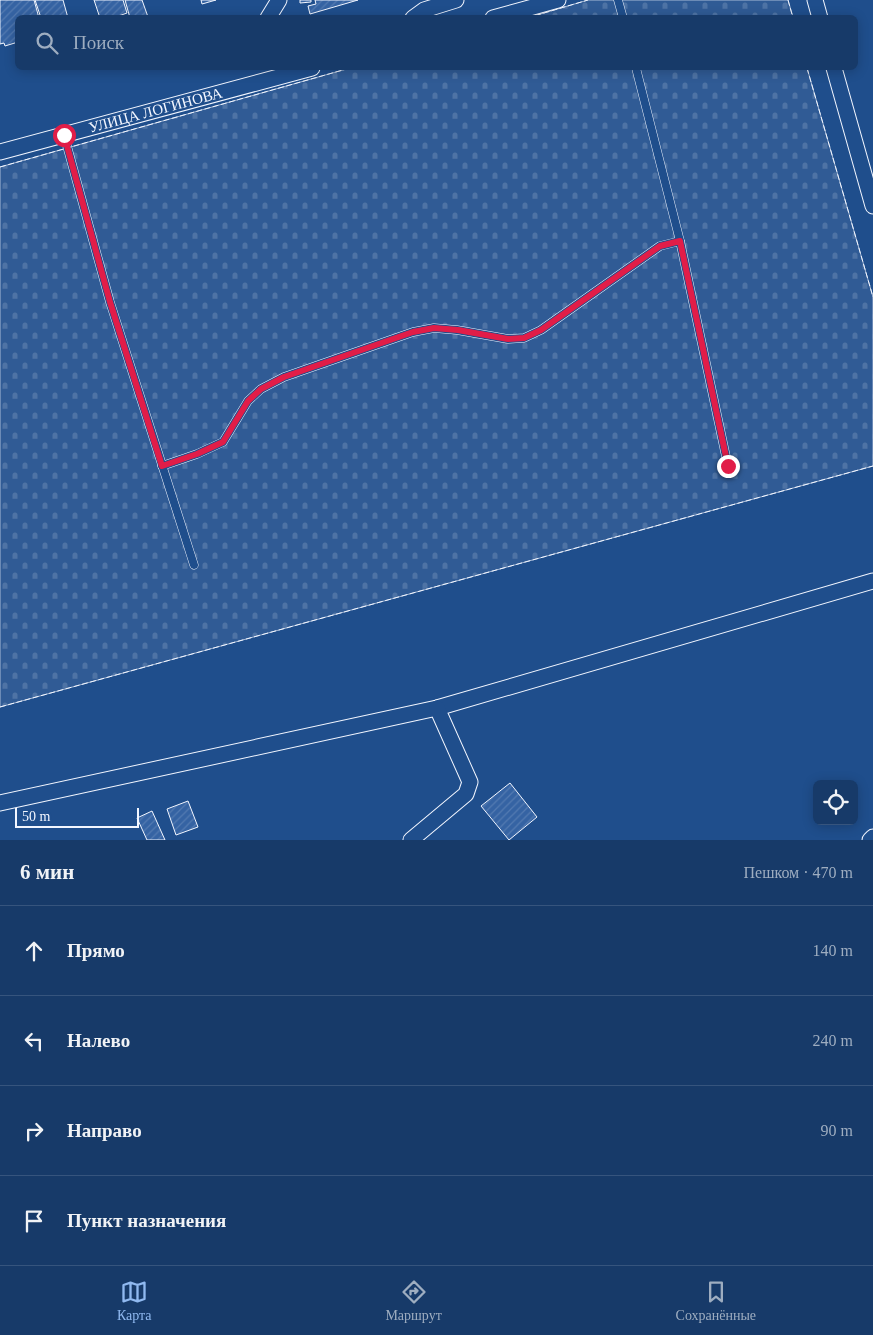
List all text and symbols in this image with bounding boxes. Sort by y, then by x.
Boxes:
search box [15,15,858,70]
icon: search [33,29,61,57]
text: Поиск [73,32,124,53]
street label: УЛИЦА ЛОГИНОВА [87,84,224,136]
route start [53,124,76,147]
route end [717,455,740,478]
map controls [813,780,858,825]
button: locate [813,780,858,825]
scale bar [15,805,139,828]
text: 50 m [22,809,50,824]
text: 6 мин [20,860,74,884]
text: Пешком · 470 m [743,864,853,881]
icon: ahead [20,937,48,965]
text: Прямо [67,940,125,961]
text: 140 m [813,942,853,959]
icon: left [20,1027,48,1055]
text: Налево [67,1030,130,1051]
text: 240 m [813,1032,853,1049]
icon: right [20,1117,48,1145]
text: Направо [67,1120,142,1141]
text: 90 m [821,1122,853,1139]
icon: arrive [20,1207,48,1235]
text: Пункт назначения [67,1210,226,1231]
tab: Карта [117,1278,152,1324]
tab: Маршрут [385,1278,442,1324]
tab: Сохранённые [676,1278,756,1324]

